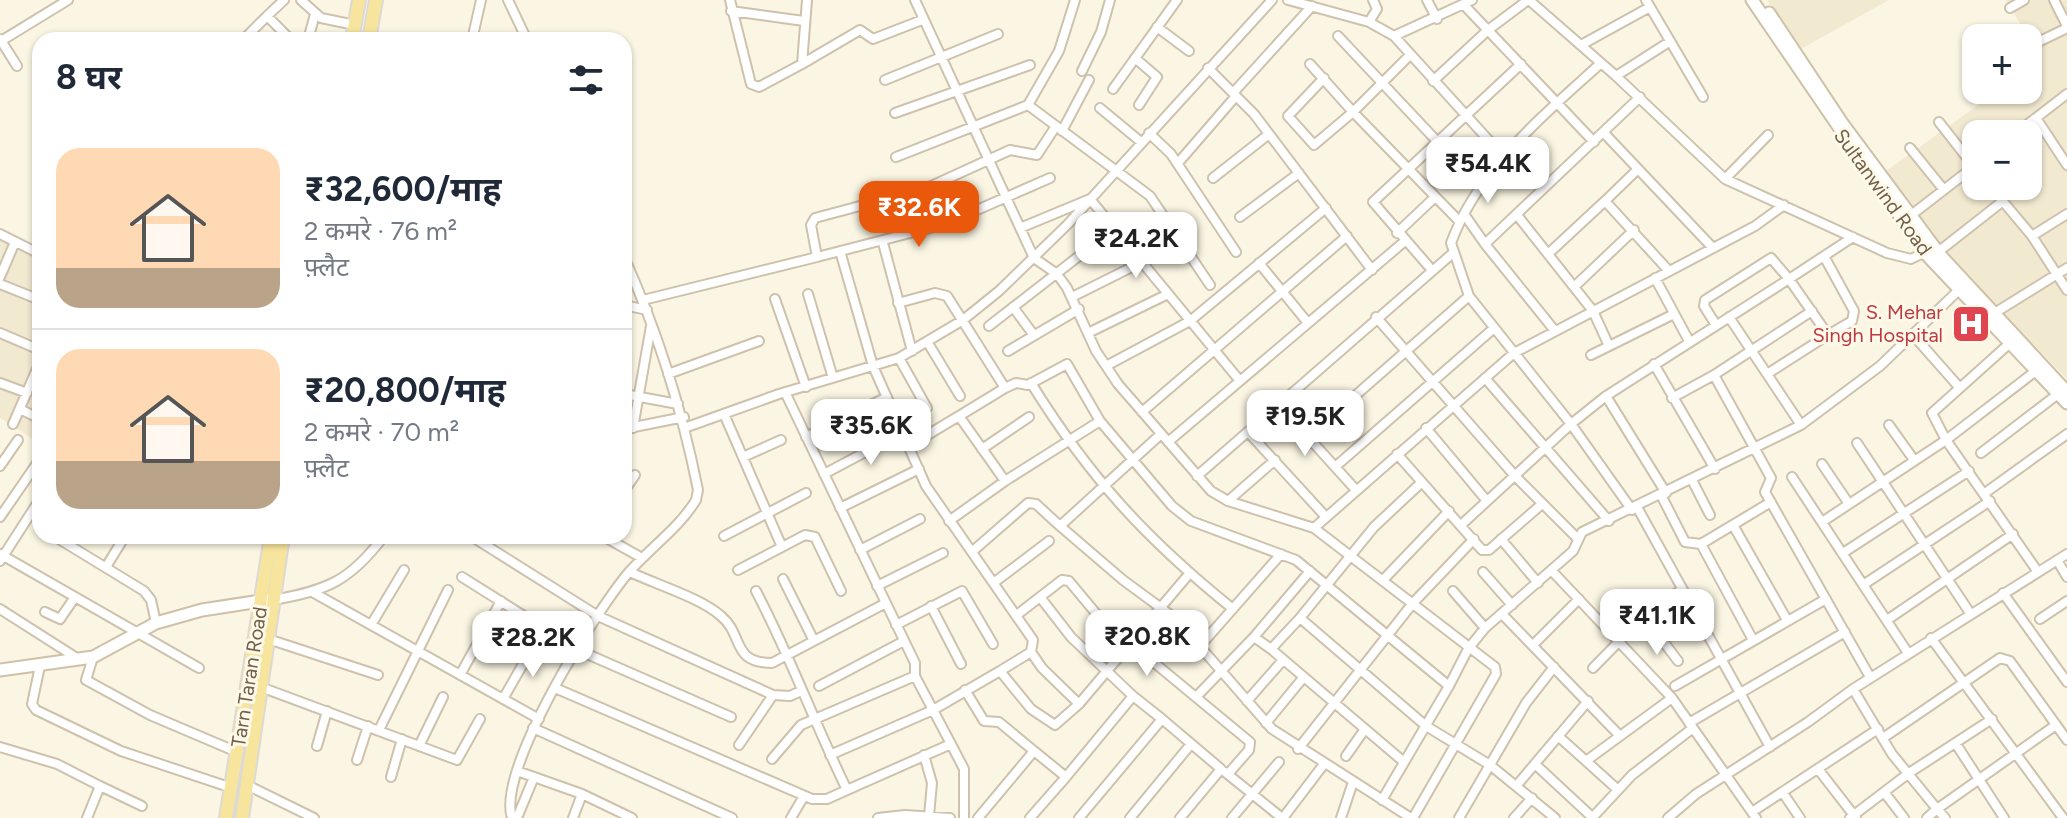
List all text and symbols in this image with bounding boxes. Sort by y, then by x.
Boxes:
map controls [1962,24,2042,200]
button: + [1962,24,2042,104]
text: 8 घर [56,57,122,98]
icon: filters [564,58,608,102]
button: − [1962,120,2042,200]
street label: Sultanwind Road [1829,124,1937,260]
pin: ₹54.4K [1423,137,1553,205]
text: ₹54.4K [1444,147,1532,179]
text: ₹32,600/माह [304,169,502,210]
icon: home [120,180,216,276]
pin: ₹32.6K [854,181,984,249]
text: ₹32.6K [877,191,961,223]
pin: ₹24.2K [1071,212,1201,280]
text: 2 कमरे · 76 m² [304,215,457,247]
text: ₹24.2K [1093,222,1179,254]
text: फ़्लैट [304,251,349,283]
place label: S. Mehar Singh Hospital [1813,300,1943,347]
hospital icon: S. Mehar Singh Hospital [1950,303,1992,345]
text: ₹20,800/माह [304,370,506,411]
icon: home [120,381,216,477]
pin: ₹19.5K [1240,390,1370,458]
pin: ₹35.6K [806,399,936,467]
text: ₹19.5K [1265,400,1345,432]
text: ₹35.6K [829,409,913,441]
text: 2 कमरे · 70 m² [304,416,459,448]
text: फ़्लैट [304,452,349,484]
pin: ₹41.1K [1592,589,1722,657]
text: ₹41.1K [1618,599,1696,631]
street label: Tarn Taran Road [226,605,272,749]
pin: ₹20.8K [1082,610,1212,678]
pin: ₹28.2K [468,611,598,679]
text: ₹20.8K [1103,620,1191,652]
text: ₹28.2K [490,621,576,653]

